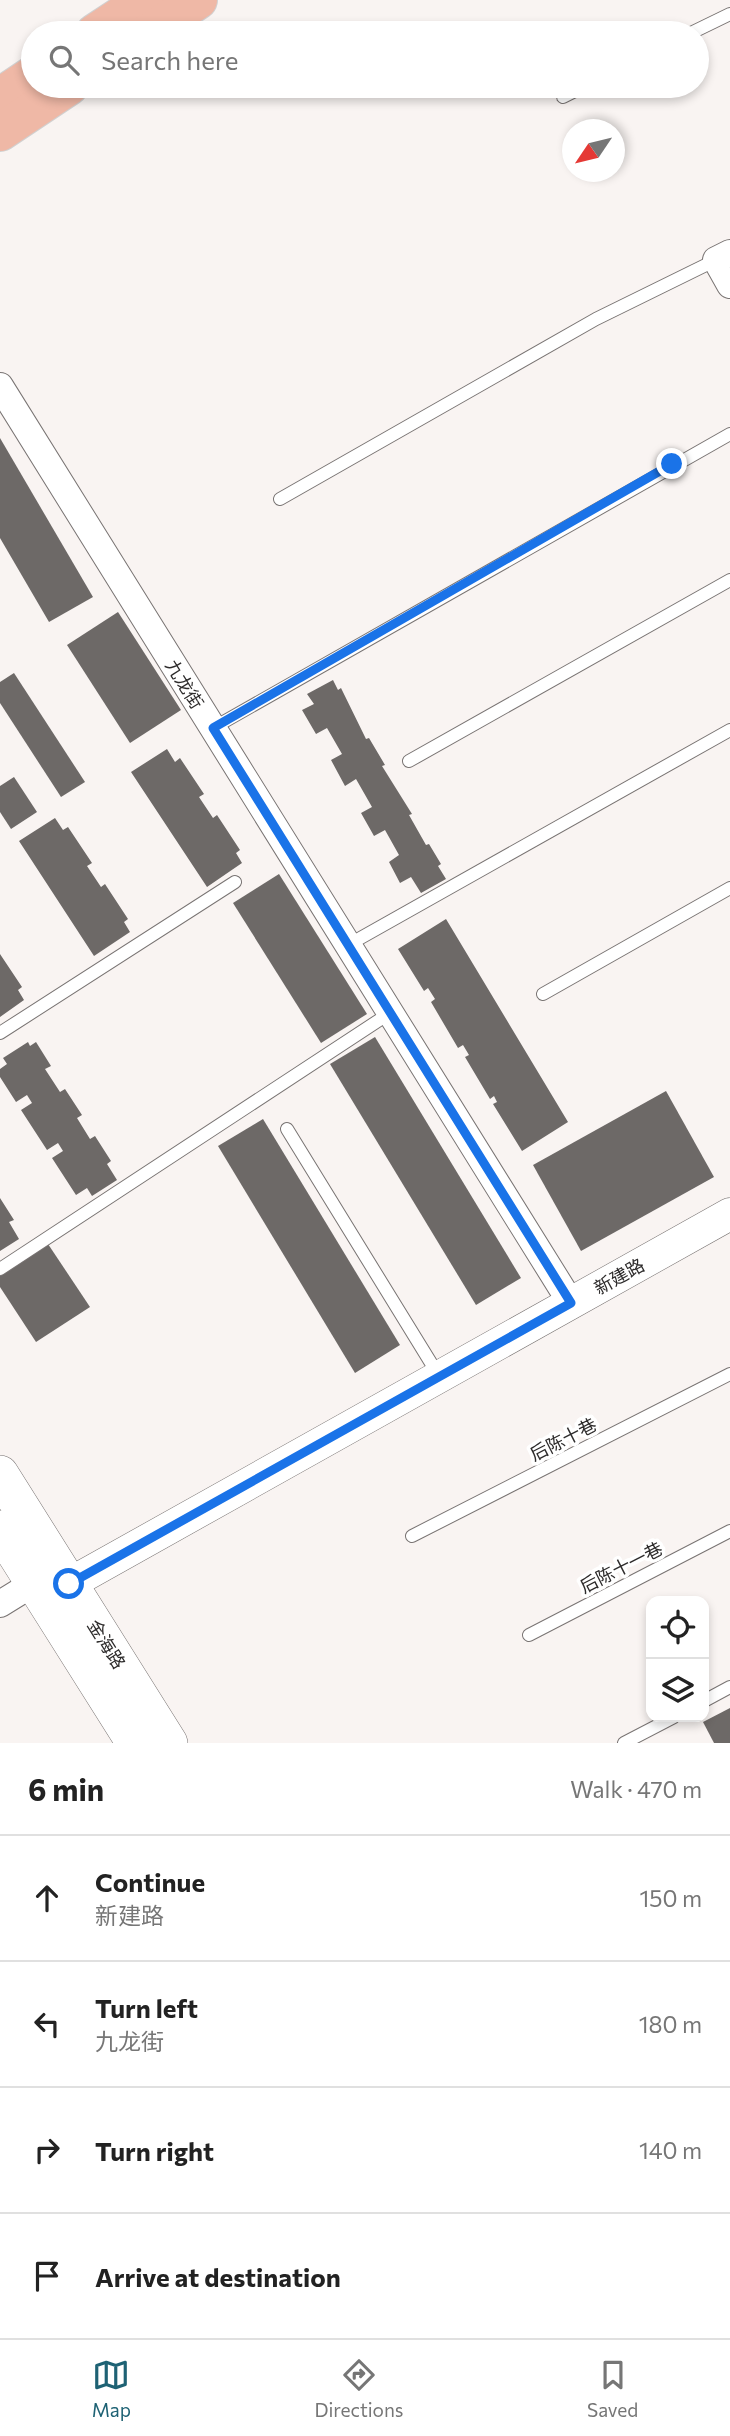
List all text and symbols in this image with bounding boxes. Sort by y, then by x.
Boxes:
search box [21,21,709,98]
icon: search [45,41,83,79]
text: Search here [101,44,239,75]
north arrow [562,119,625,182]
route end [656,448,687,479]
street label: 九龙街 [161,655,209,713]
street label: 新建路 [590,1253,648,1299]
street label: 后陈十巷 [526,1413,600,1465]
street label: 后陈十一巷 [576,1537,666,1597]
route start [53,1568,84,1599]
map controls [646,1596,709,1722]
button: locate [646,1596,709,1659]
street label: 金海路 [83,1615,131,1673]
button: layers [646,1659,709,1722]
text: 6 min [28,1770,104,1807]
text: Walk · 470 m [570,1775,702,1803]
text: Continue [95,1866,205,1897]
icon: ahead [28,1879,66,1917]
text: 150 m [639,1884,702,1912]
text: 新建路 [95,1901,164,1929]
text: Turn left [95,1992,198,2023]
icon: left [28,2005,66,2043]
text: 180 m [639,2010,702,2038]
text: 九龙街 [95,2027,164,2055]
icon: right [28,2131,66,2169]
text: Turn right [95,2135,214,2166]
text: 140 m [639,2136,702,2164]
icon: arrive [28,2257,66,2295]
text: Arrive at destination [95,2261,341,2292]
tab: Map [92,2356,131,2421]
tab: Directions [314,2356,404,2421]
tab: Saved [587,2356,638,2421]

